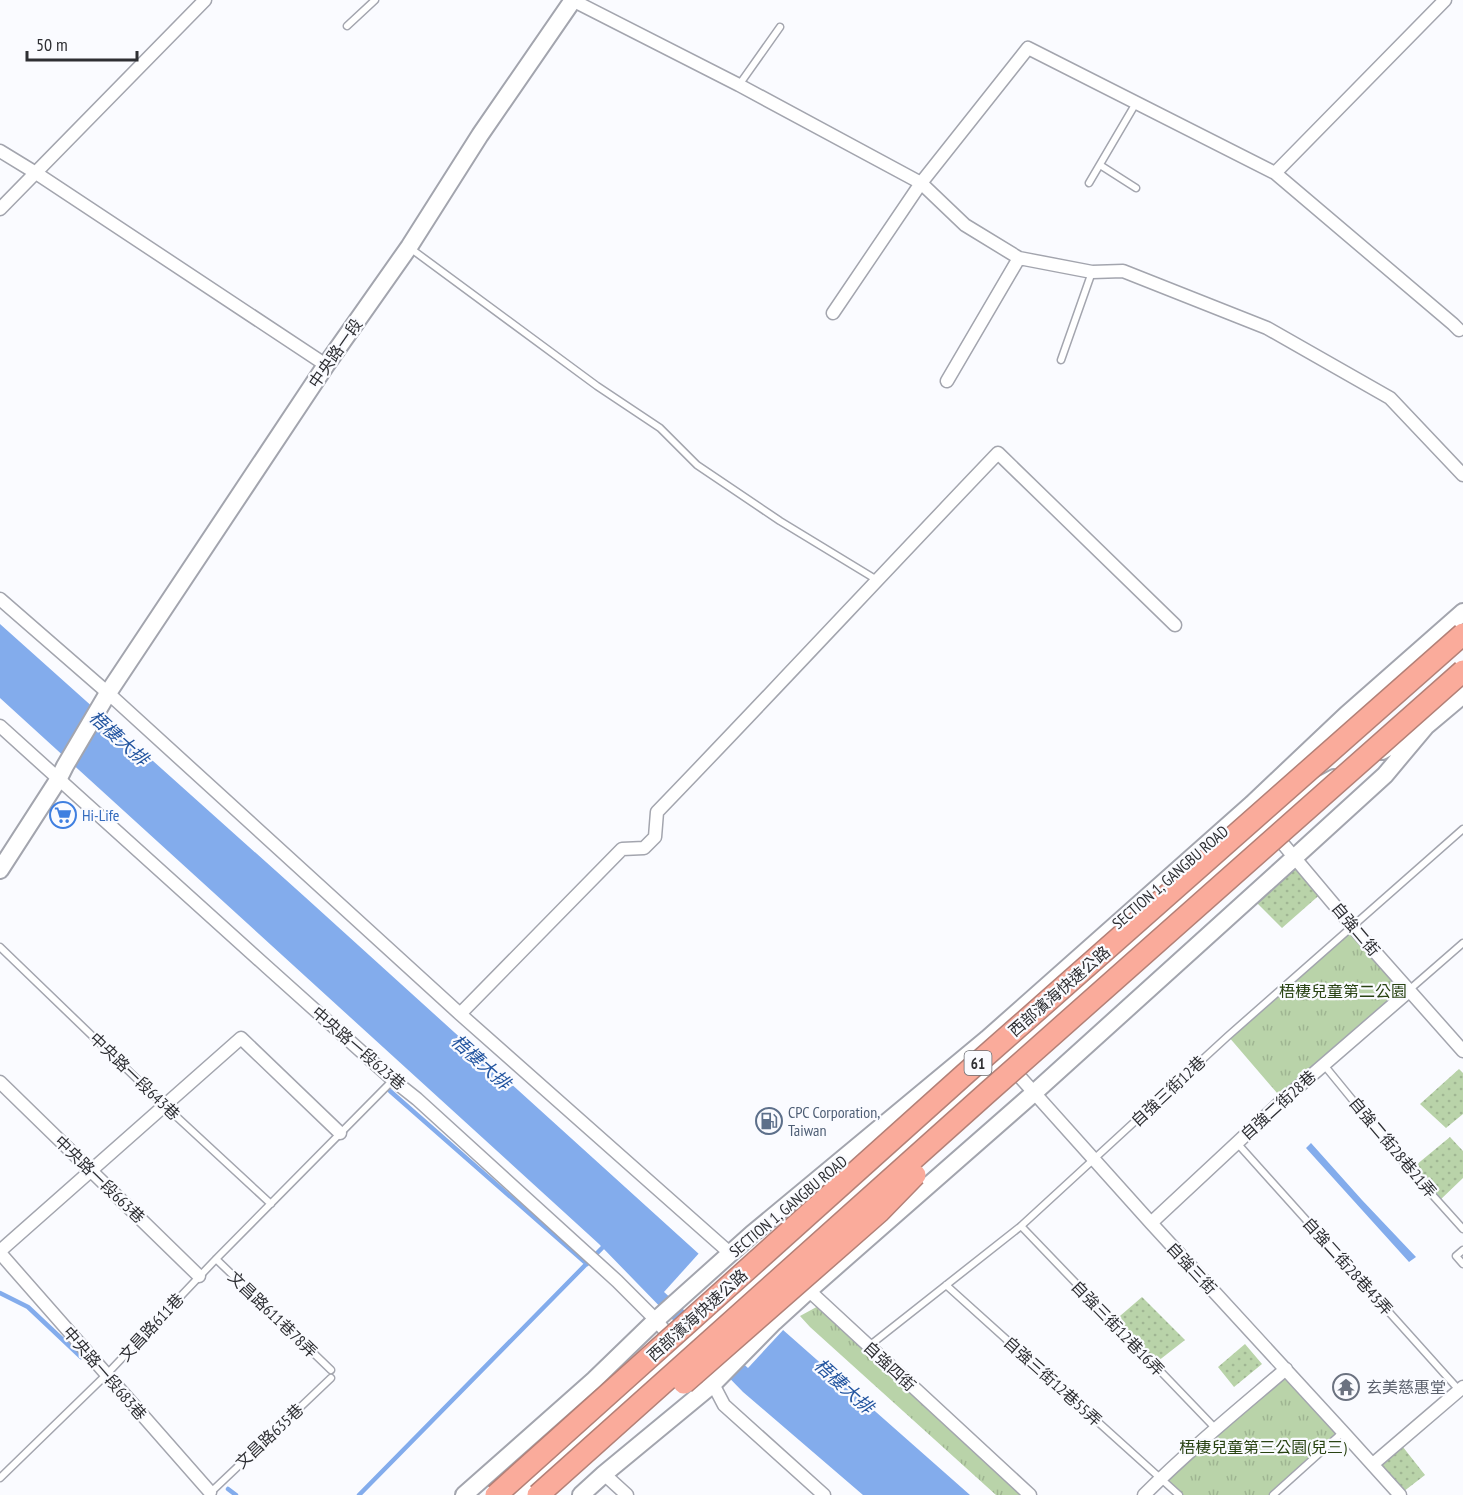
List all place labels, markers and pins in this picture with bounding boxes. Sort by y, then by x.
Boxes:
supermarket icon: Hi-Life [48,800,78,830]
place label: Hi-Life [82,805,119,825]
place label: CPC Corporation, Taiwan [788,1102,880,1140]
fuel station icon: CPC Corporation, Taiwan [754,1106,784,1136]
temple icon: 玄美慈惠堂 [1331,1372,1361,1402]
place label: 玄美慈惠堂 [1366,1377,1446,1397]

